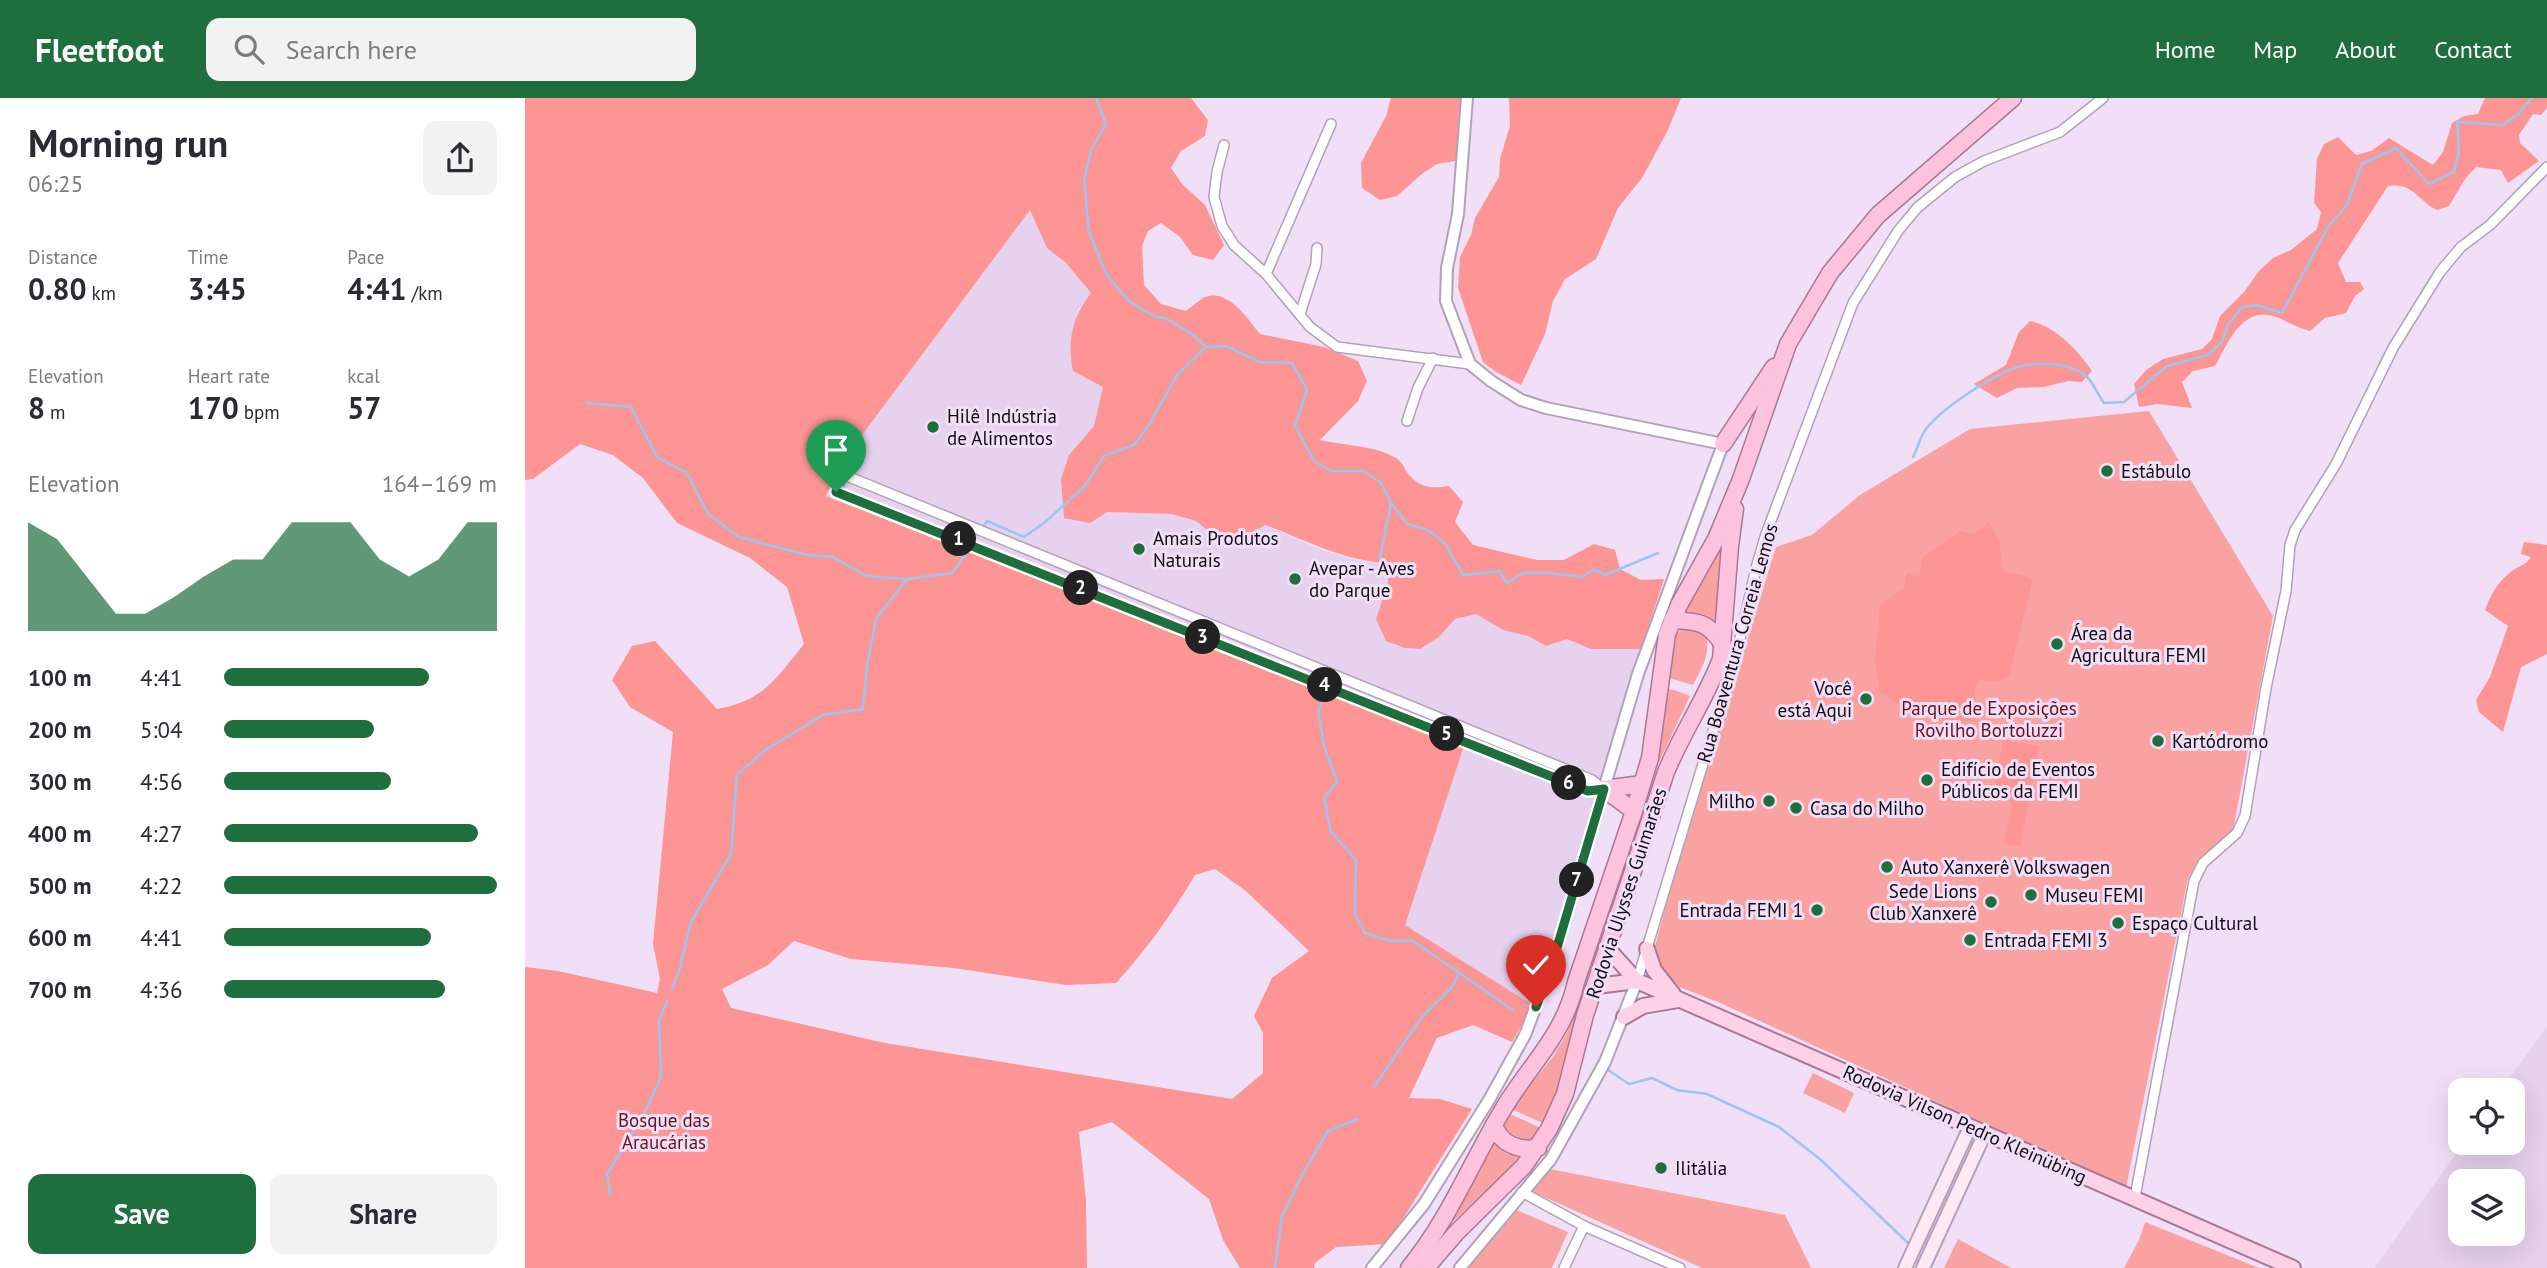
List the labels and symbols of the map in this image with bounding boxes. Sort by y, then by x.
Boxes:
place label: Hilê Indústria de Alimentos [947,404,1057,450]
marker: Hilê Indústria de Alimentos [925,419,941,435]
pin [806,420,866,492]
place label: Estábulo [2121,459,2191,483]
marker: Estábulo [2099,463,2115,479]
street label: Rua Boaventura Correia Lemos [1691,521,1783,765]
pin: 1 [941,522,977,556]
place label: Amais Produtos Naturais [1153,526,1279,572]
marker: Amais Produtos Naturais [1131,541,1147,557]
place label: Avepar - Aves do Parque [1309,556,1415,602]
pin: 2 [1063,570,1099,606]
marker: Avepar - Aves do Parque [1287,571,1303,587]
pin: 3 [1185,620,1221,654]
place label: Área da Agricultura FEMI [2071,621,2206,667]
marker: Área da Agricultura FEMI [2049,636,2065,652]
pin: 4 [1307,668,1343,702]
place label: Você está Aqui [1778,676,1852,722]
marker: Você está Aqui [1858,691,1874,707]
park label: Parque de Exposições Rovilho Bortoluzzi [1901,696,2077,742]
pin: 5 [1429,716,1465,752]
place label: Kartódromo [2172,729,2268,753]
marker: Kartódromo [2150,733,2166,749]
place label: Edifício de Eventos Públicos da FEMI [1941,757,2095,803]
pin: 6 [1551,766,1587,800]
marker: Edifício de Eventos Públicos da FEMI [1919,772,1935,788]
street label: Rodovia Ulysses Guimarães [1581,784,1671,1002]
place label: Milho [1709,789,1755,813]
marker: Milho [1761,793,1777,809]
place label: Casa do Milho [1810,796,1924,820]
marker: Casa do Milho [1788,800,1804,816]
place label: Auto Xanxerê Volkswagen [1901,855,2110,879]
marker: Auto Xanxerê Volkswagen [1879,859,1895,875]
pin: 7 [1559,862,1595,898]
place label: Sede Lions Club Xanxerê [1869,879,1977,925]
place label: Museu FEMI [2045,883,2144,907]
marker: Museu FEMI [2023,887,2039,903]
marker: Sede Lions Club Xanxerê [1983,894,1999,910]
place label: Entrada FEMI 1 [1679,898,1803,922]
marker: Entrada FEMI 1 [1809,902,1825,918]
place label: Espaço Cultural [2132,911,2258,935]
marker: Espaço Cultural [2110,915,2126,931]
place label: Entrada FEMI 3 [1984,928,2108,952]
marker: Entrada FEMI 3 [1962,932,1978,948]
pin [1506,935,1566,1007]
street label: Rodovia Vilson Pedro Kleinübing [1840,1059,2090,1189]
park label: Bosque das Araucárias [618,1108,710,1154]
place label: Ilitália [1675,1156,1727,1180]
marker: Ilitália [1653,1160,1669,1176]

